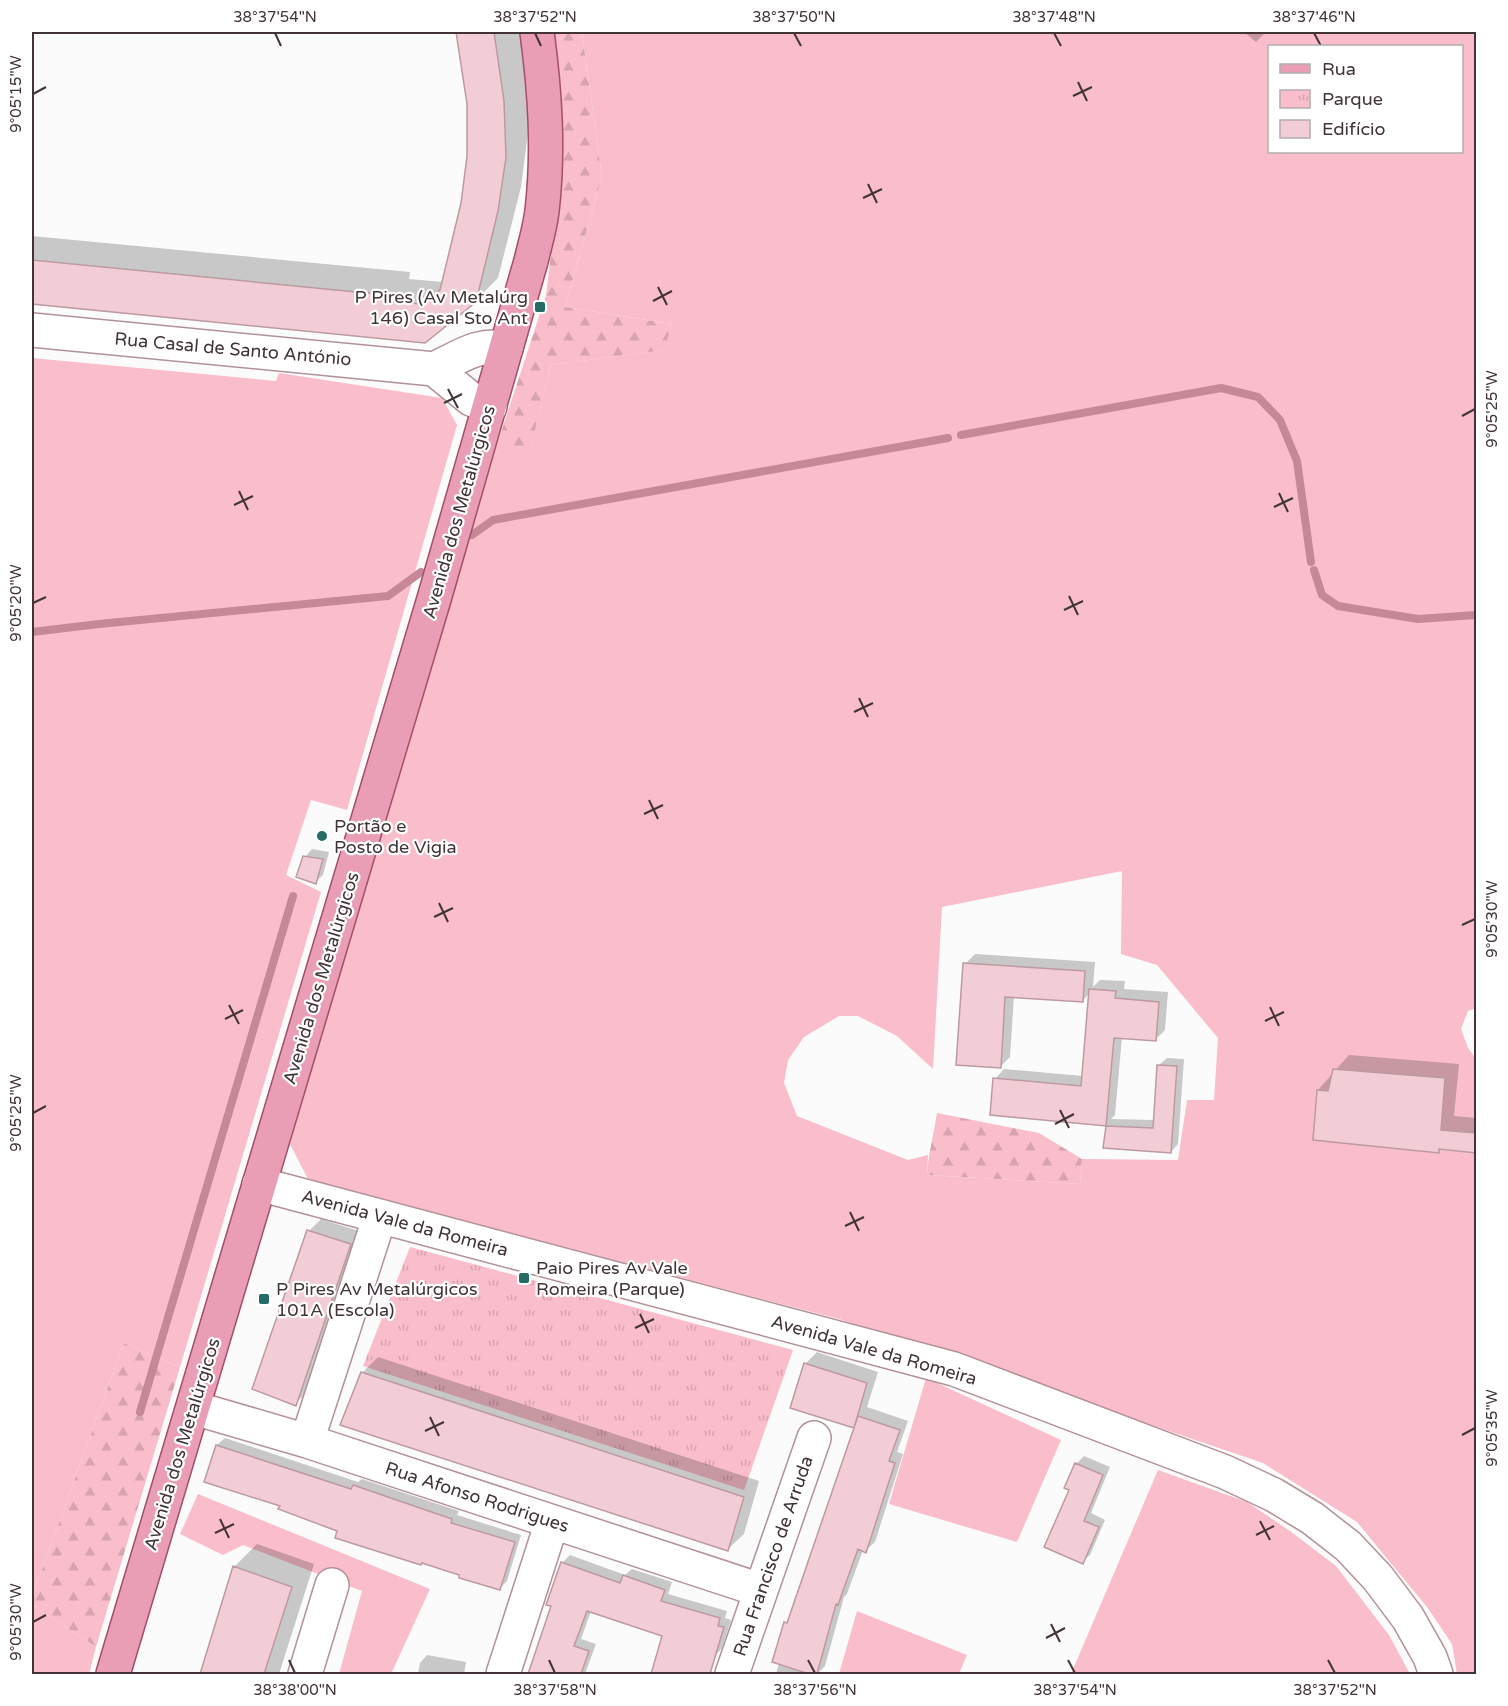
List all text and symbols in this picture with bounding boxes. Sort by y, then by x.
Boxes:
text: 38°37'54"N [233,8,317,26]
text: 38°37'52"N [493,8,577,26]
text: 38°37'50"N [752,8,836,26]
text: 38°37'48"N [1012,8,1096,26]
text: 38°37'46"N [1272,8,1356,26]
legend [1268,45,1463,153]
text: 9°05'15"W [7,55,25,133]
text: Rua [1322,58,1356,80]
text: Parque [1322,88,1383,110]
text: Edifício [1322,118,1386,140]
place label: P Pires (Av Metalúrg 146) Casal Sto Ant [355,286,528,329]
marker: P Pires (Av Metalúrg 146) Casal Sto Ant [533,300,547,314]
street label: Rua Casal de Santo António [114,328,352,370]
text: 9°05'25"W [1483,370,1501,448]
street label: Avenida dos Metalúrgicos [418,403,500,621]
text: 9°05'20"W [7,564,25,642]
place label: Portão e Posto de Vigia [334,815,457,858]
marker: Portão e Posto de Vigia [315,829,329,843]
street label: Avenida dos Metalúrgicos [278,869,364,1087]
text: 9°05'30"W [1483,880,1501,958]
text: 9°05'25"W [7,1074,25,1152]
street label: Avenida Vale da Romeira [299,1185,511,1261]
place label: Paio Pires Av Vale Romeira (Parque) [536,1257,688,1300]
marker: Paio Pires Av Vale Romeira (Parque) [517,1271,531,1285]
place label: P Pires Av Metalúrgicos 101A (Escola) [276,1278,478,1321]
marker: P Pires Av Metalúrgicos 101A (Escola) [257,1292,271,1306]
street label: Avenida Vale da Romeira [769,1310,979,1390]
street label: Avenida dos Metalúrgicos [139,1335,225,1553]
text: 9°05'35"W [1483,1389,1501,1467]
street label: Rua Francisco de Arruda [728,1453,818,1659]
street label: Rua Afonso Rodrigues [382,1457,572,1537]
text: 9°05'30"W [7,1583,25,1661]
text: 38°38'00"N [253,1681,337,1699]
text: 38°37'58"N [513,1681,597,1699]
text: 38°37'56"N [773,1681,857,1699]
text: 38°37'54"N [1033,1681,1117,1699]
text: 38°37'52"N [1293,1681,1377,1699]

